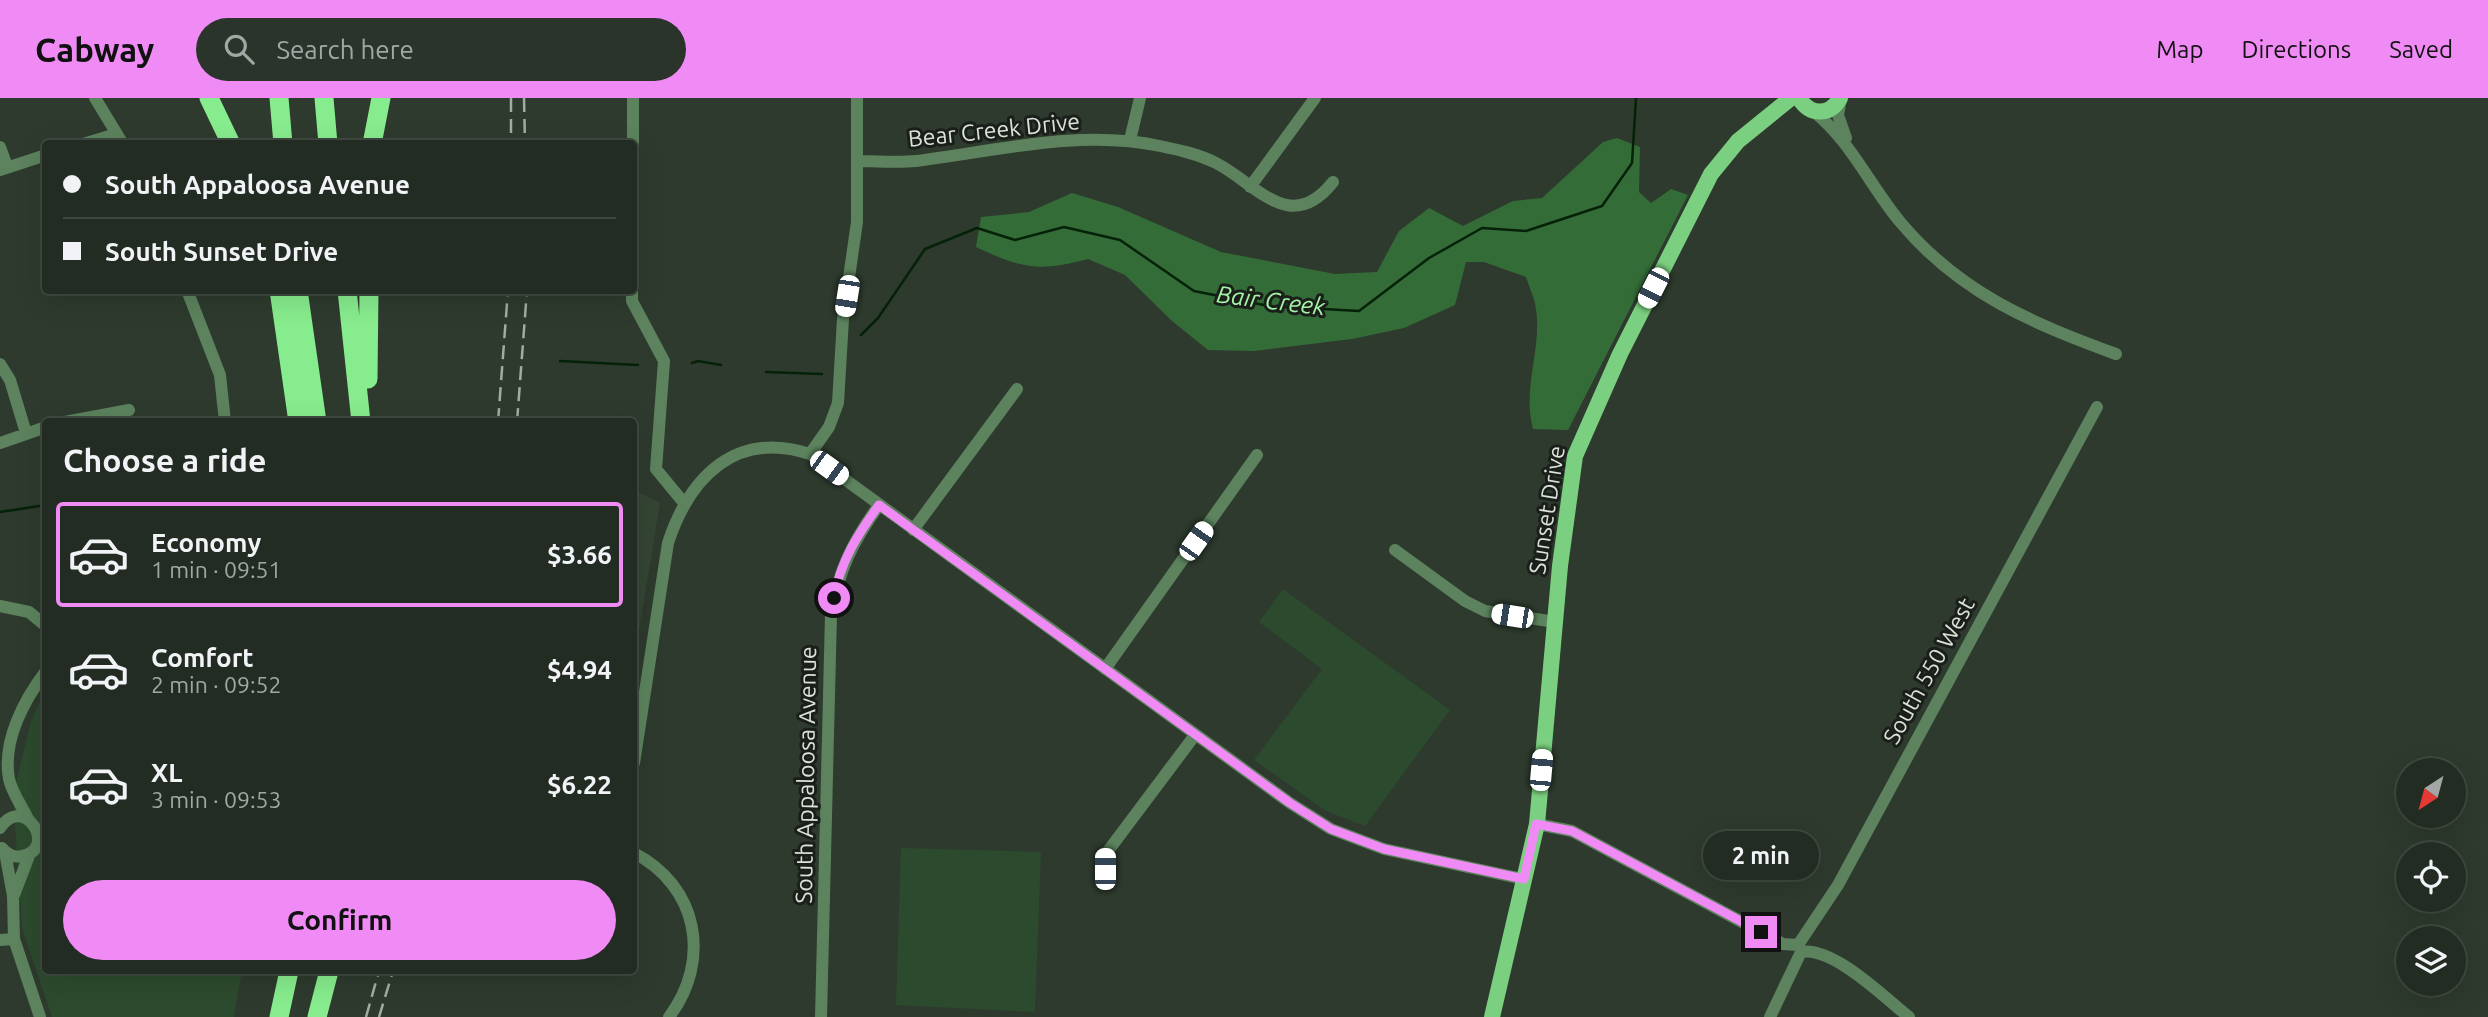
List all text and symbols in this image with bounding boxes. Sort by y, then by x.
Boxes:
search box [196,18,686,81]
icon: search [220,30,258,68]
text: Cabway [35,31,154,68]
text: Search here [276,35,414,64]
text: Map [2156,36,2203,63]
text: Directions [2241,36,2351,63]
text: Saved [2389,36,2453,63]
street label: Bear Creek Drive [907,108,1081,151]
text: South Appaloosa Avenue [105,170,410,199]
text: South Sunset Drive [105,237,338,266]
car [1635,265,1672,311]
car [834,274,861,318]
water label: Bair Creek [1215,280,1328,321]
text: Choose a ride [63,442,266,478]
street label: Sunset Drive [1524,444,1569,576]
car [806,447,853,489]
car [1176,518,1217,564]
icon: car [67,523,130,586]
text: Economy [151,528,261,557]
text: $3.66 [547,540,612,569]
text: 1 min · 09:51 [151,557,282,582]
route start [818,582,850,614]
street label: South 550 West [1878,593,1979,748]
car [1490,602,1535,630]
icon: car [67,638,130,701]
text: Comfort [151,643,254,672]
street label: South Appaloosa Avenue [791,646,820,904]
text: $4.94 [547,655,612,684]
text: 2 min · 09:52 [151,672,282,697]
car [1529,748,1554,792]
icon: car [67,753,130,816]
text: XL [151,758,182,787]
north arrow [2396,758,2466,828]
map controls [2396,758,2466,996]
text: $6.22 [547,770,612,799]
text: 3 min · 09:53 [151,787,282,812]
callout: 2 min [1703,830,1819,880]
button: locate [2396,842,2466,912]
text: 2 min [1732,843,1790,868]
car [1095,848,1116,890]
button: Confirm [63,880,616,960]
route end [1745,916,1777,948]
button: layers [2396,926,2466,996]

